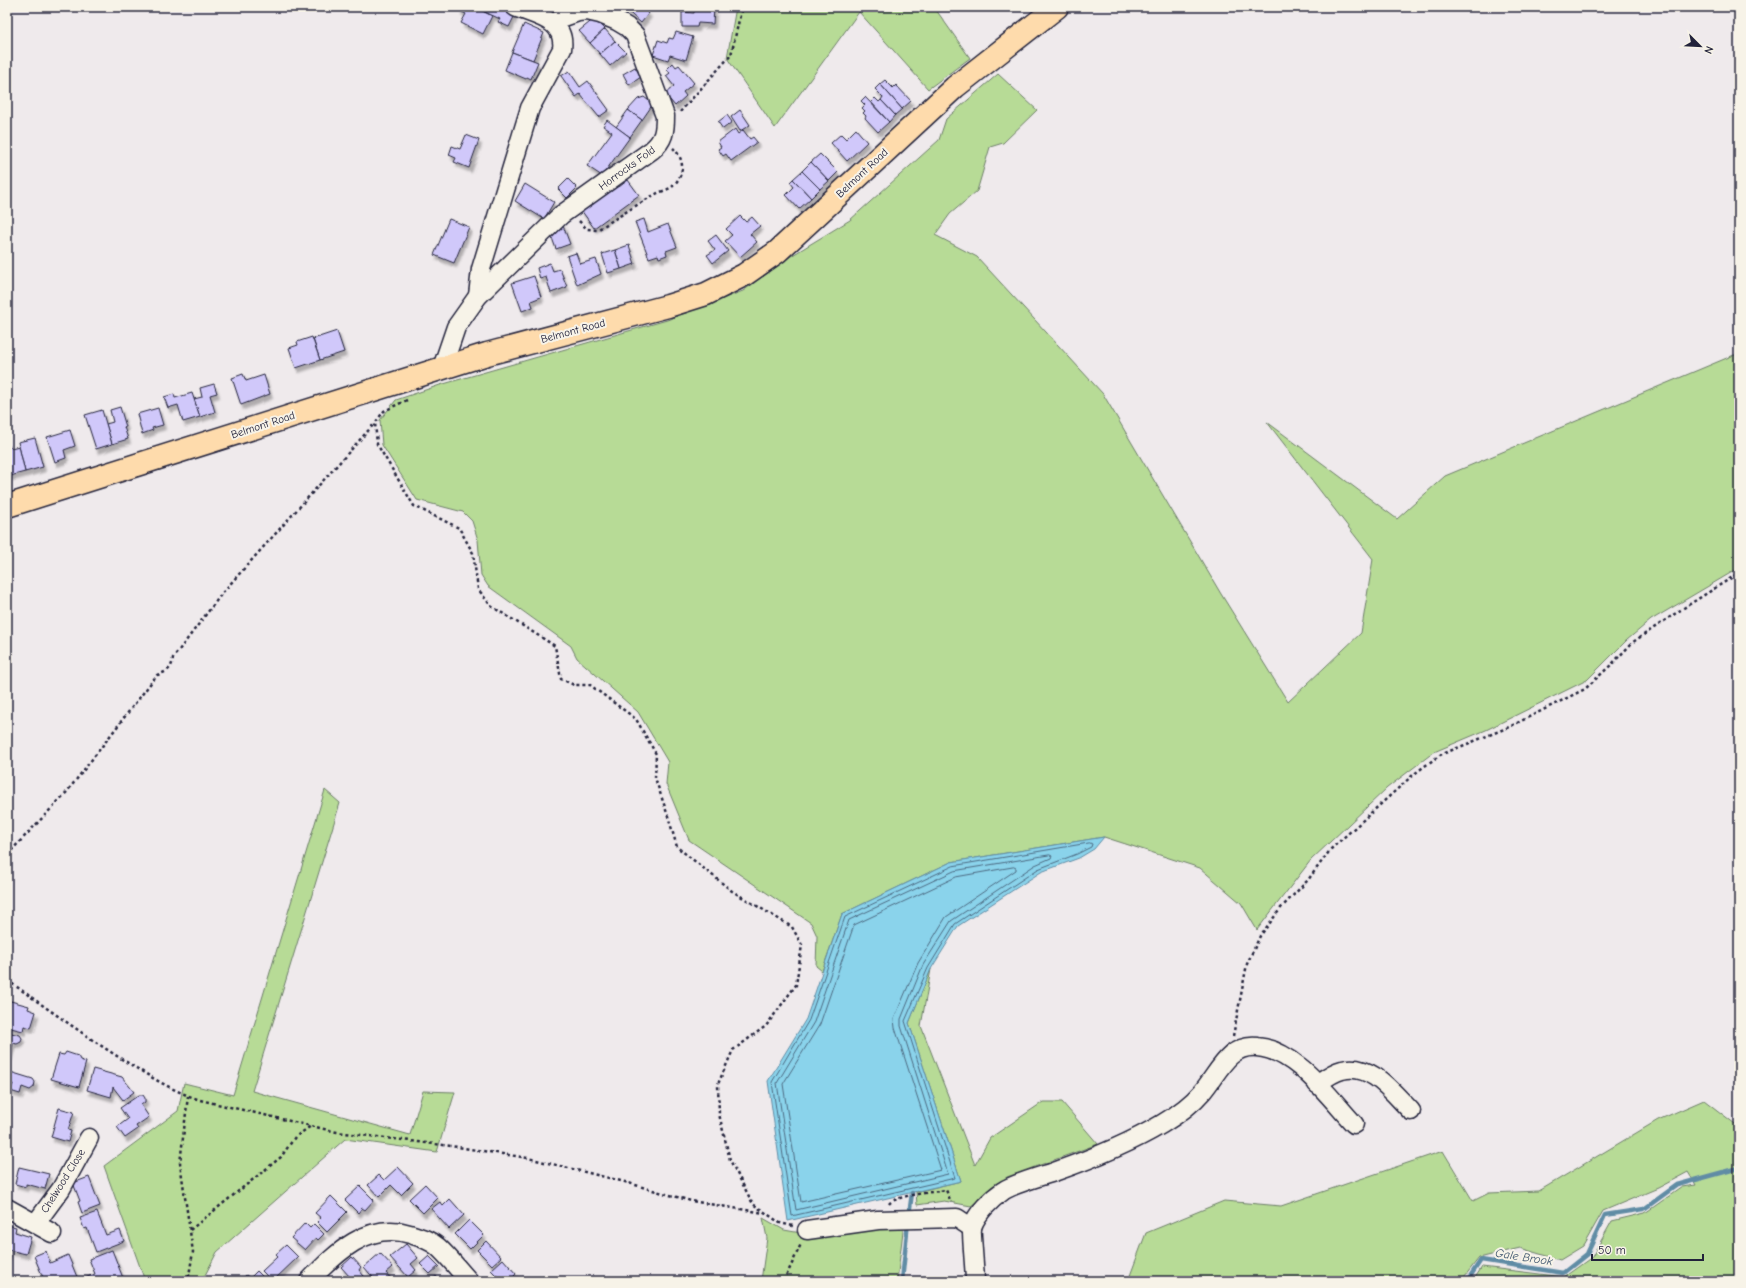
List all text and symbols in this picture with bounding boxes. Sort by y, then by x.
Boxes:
north arrow [1680,26,1720,66]
text: N [1701,44,1716,56]
street label: Horrocks Fold [596,143,658,193]
street label: Belmont Road [833,146,891,200]
street label: Belmont Road [539,316,607,346]
street label: Belmont Road [229,409,297,441]
street label: Chelwood Close [38,1146,88,1215]
scale bar [1592,1236,1703,1262]
text: 50 m [1598,1243,1626,1257]
water label: Gale Brook [1494,1246,1554,1268]

